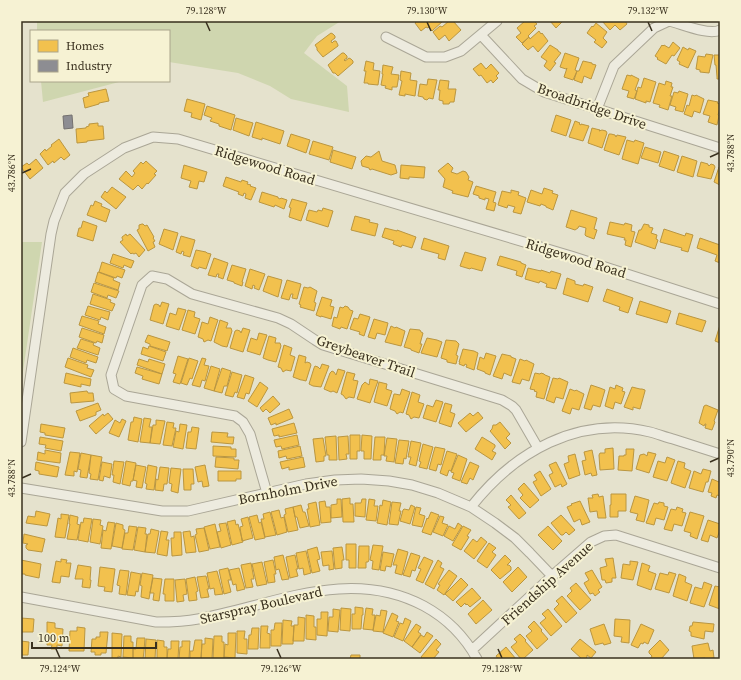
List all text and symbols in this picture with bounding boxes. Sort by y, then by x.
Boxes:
text: 79.128°W [186,4,227,17]
text: 79.130°W [407,4,448,17]
text: 79.132°W [628,4,669,17]
legend [30,30,170,82]
text: Homes [66,38,104,54]
text: Industry [66,58,113,74]
street label: Broadbridge Drive [535,78,649,134]
text: 43.788°N [724,134,737,172]
street label: Ridgewood Road [212,140,318,190]
text: 43.786°N [5,154,18,192]
street label: Ridgewood Road [523,233,629,283]
street label: Greybeaver Trail [314,330,418,382]
text: 43.790°N [724,439,737,477]
text: 43.788°N [5,459,18,497]
street label: Bornholm Drive [237,471,339,509]
street label: Friendship Avenue [497,536,597,630]
street label: Starspray Boulevard [198,581,324,629]
scale bar [32,624,156,650]
text: 100 m [38,630,70,646]
text: 79.124°W [40,662,81,675]
text: 79.126°W [261,662,302,675]
text: 79.128°W [482,662,523,675]

